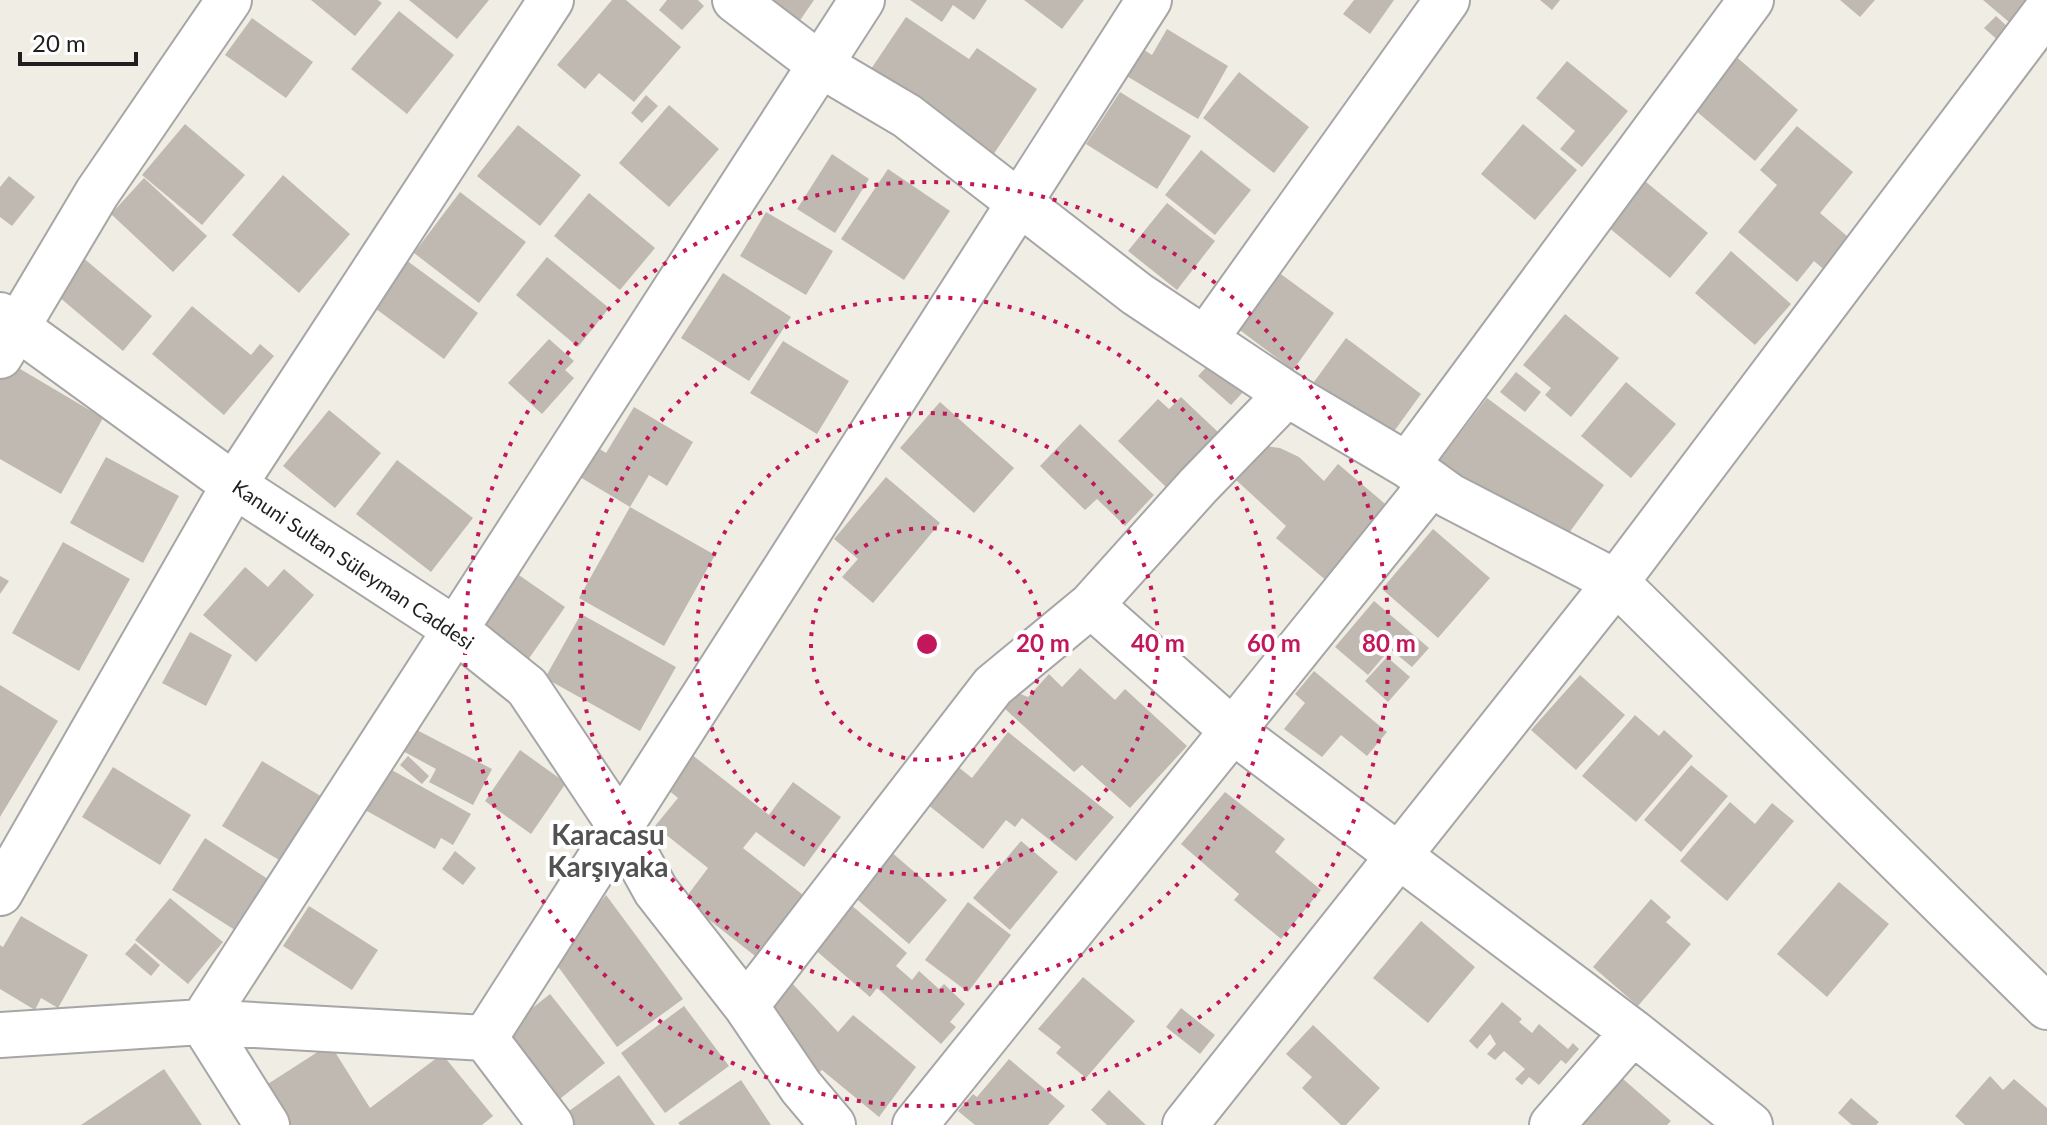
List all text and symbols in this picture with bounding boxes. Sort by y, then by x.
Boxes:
scale bar [20,16,136,66]
text: 20 m [32,28,86,57]
street label: Kanuni Sultan Süleyman Caddesi [228,474,479,654]
text: 20 m [1016,628,1070,657]
text: 40 m [1131,628,1185,657]
text: 60 m [1247,628,1301,657]
text: 80 m [1362,628,1416,657]
centre of rings [913,630,941,658]
district label: Karacasu Karşıyaka [547,817,669,883]

